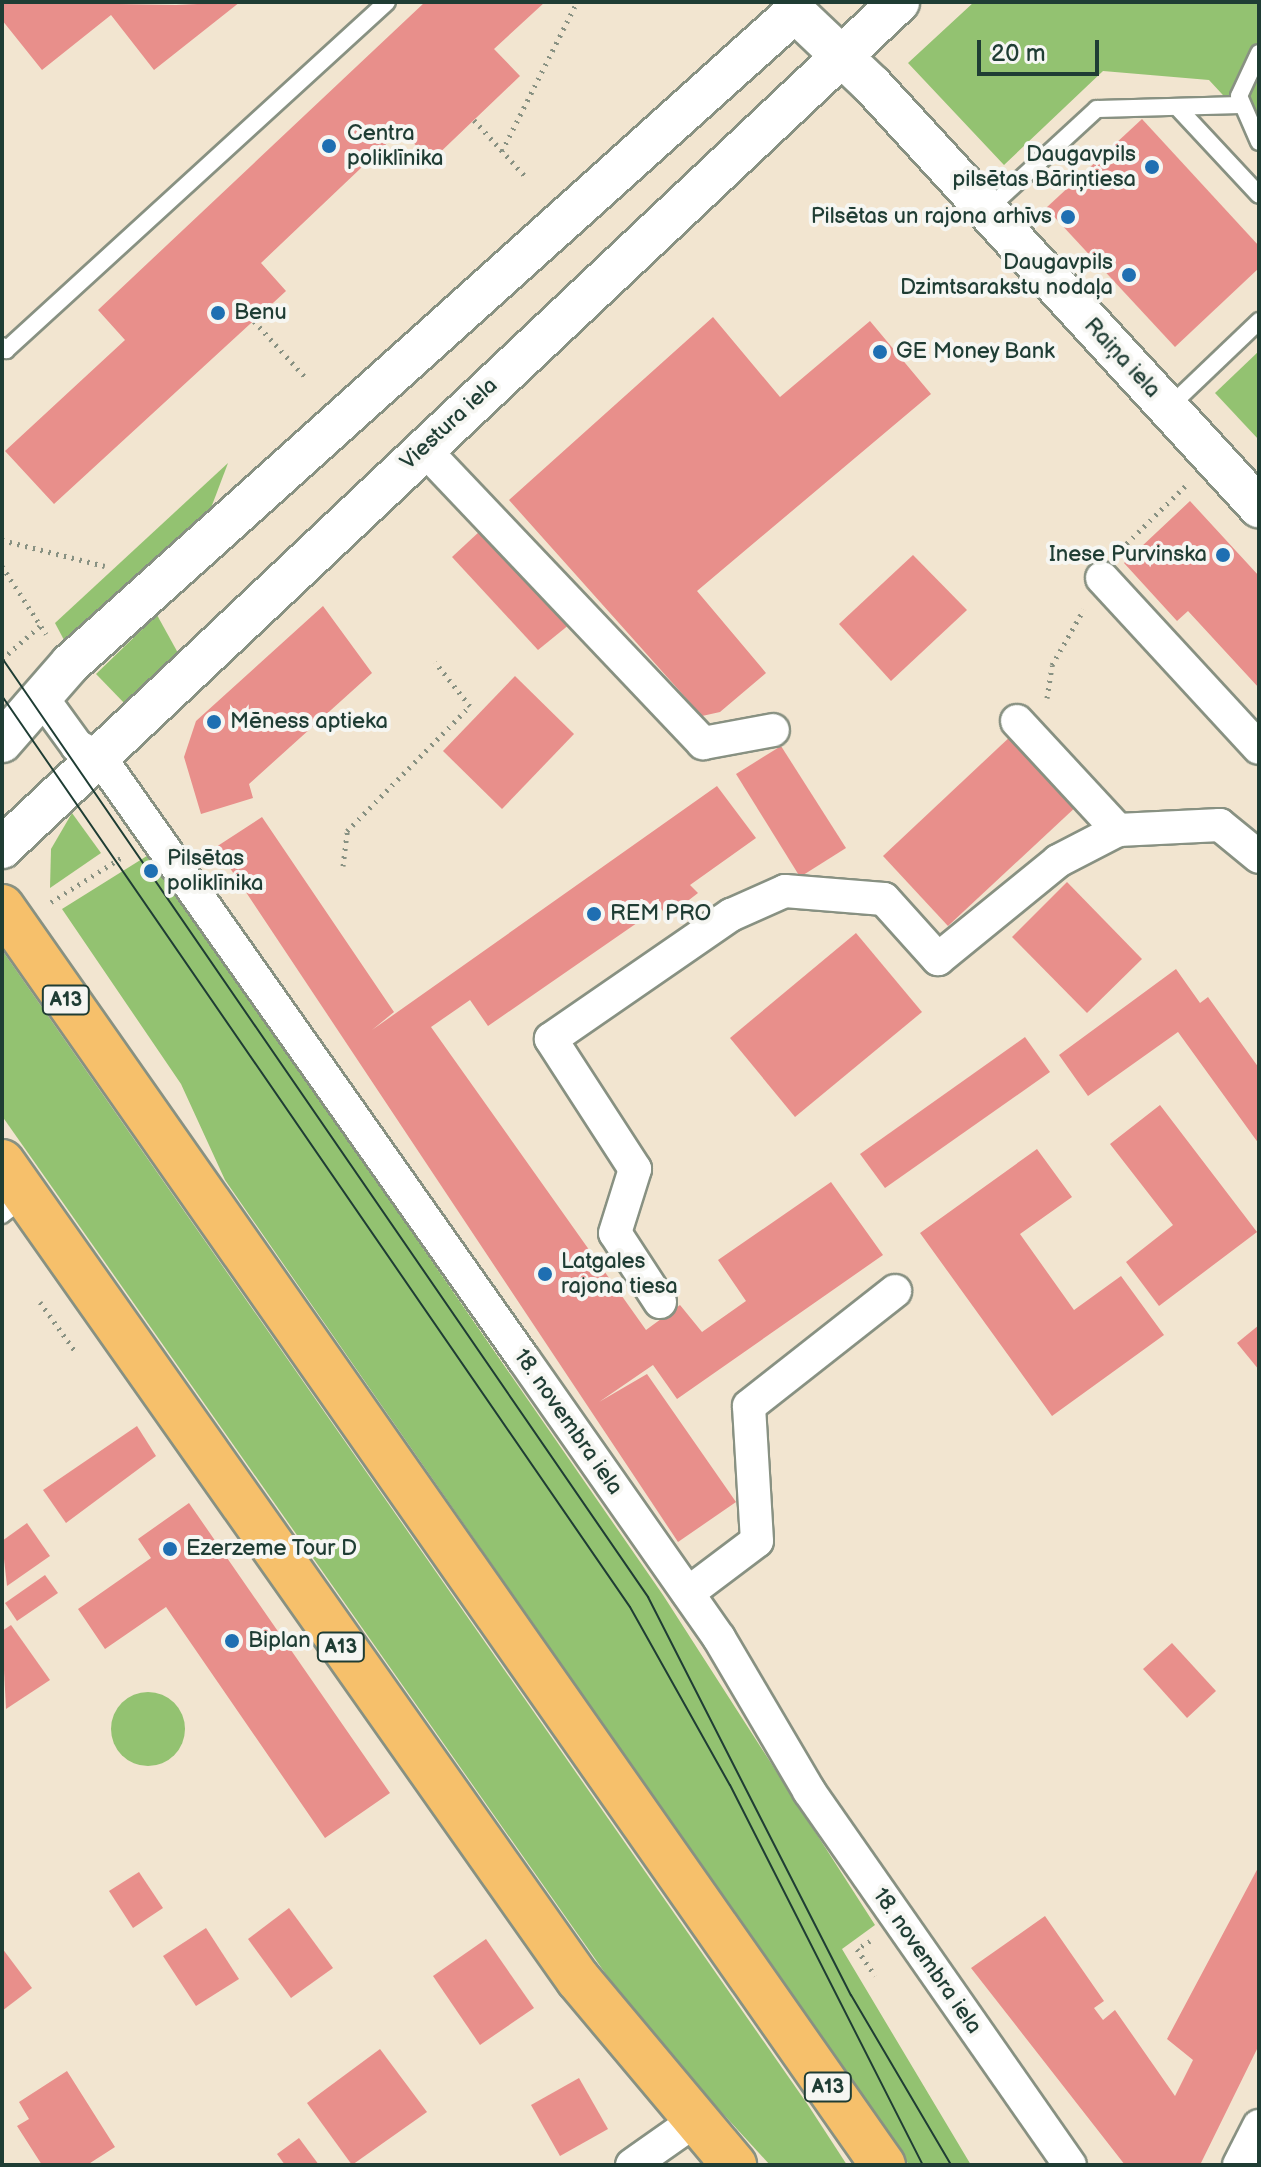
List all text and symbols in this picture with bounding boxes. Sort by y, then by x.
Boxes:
scale bar [981,24,1103,74]
text: 20 m [991,39,1046,68]
place label: Centra poliklīnika [347,120,443,172]
marker: Centra poliklīnika [318,135,340,157]
place label: Daugavpils pilsētas Bāriņtiesa [953,141,1136,192]
marker: Daugavpils pilsētas Bāriņtiesa [1143,158,1161,176]
place label: Pilsētas un rajona arhīvs [811,204,1052,230]
marker: Pilsētas un rajona arhīvs [1059,208,1077,226]
place label: Daugavpils Dzimtsarakstu nodaļa [900,249,1113,300]
marker: Daugavpils Dzimtsarakstu nodaļa [1120,266,1138,284]
place label: Benu [234,300,287,326]
marker: Benu [209,304,227,322]
street label: Raiņa iela [1078,313,1166,403]
place label: GE Money Bank [896,339,1056,365]
marker: GE Money Bank [871,343,889,361]
street label: Viestura iela [395,372,503,476]
place label: Inese Purvinska [1049,542,1207,568]
marker: Inese Purvinska [1214,546,1232,564]
place label: Mēness aptieka [230,709,388,735]
marker: Mēness aptieka [205,713,223,731]
place label: Pilsētas poliklīnika [167,845,263,896]
marker: Pilsētas poliklīnika [142,862,160,880]
place label: REM PRO [610,901,711,927]
marker: REM PRO [585,905,603,923]
road number: A13 [40,984,92,1016]
place label: Latgales rajona tiesa [561,1248,678,1300]
marker: Latgales rajona tiesa [536,1265,554,1283]
street label: 18. novembra iela [508,1344,628,1500]
place label: Ezerzeme Tour D [186,1536,358,1562]
marker: Ezerzeme Tour D [161,1540,179,1558]
place label: Biplan [248,1628,311,1654]
road number: A13 [315,1631,367,1663]
marker: Biplan [223,1632,241,1650]
street label: 18. novembra iela [867,1883,987,2039]
road number: A13 [802,2071,854,2103]

